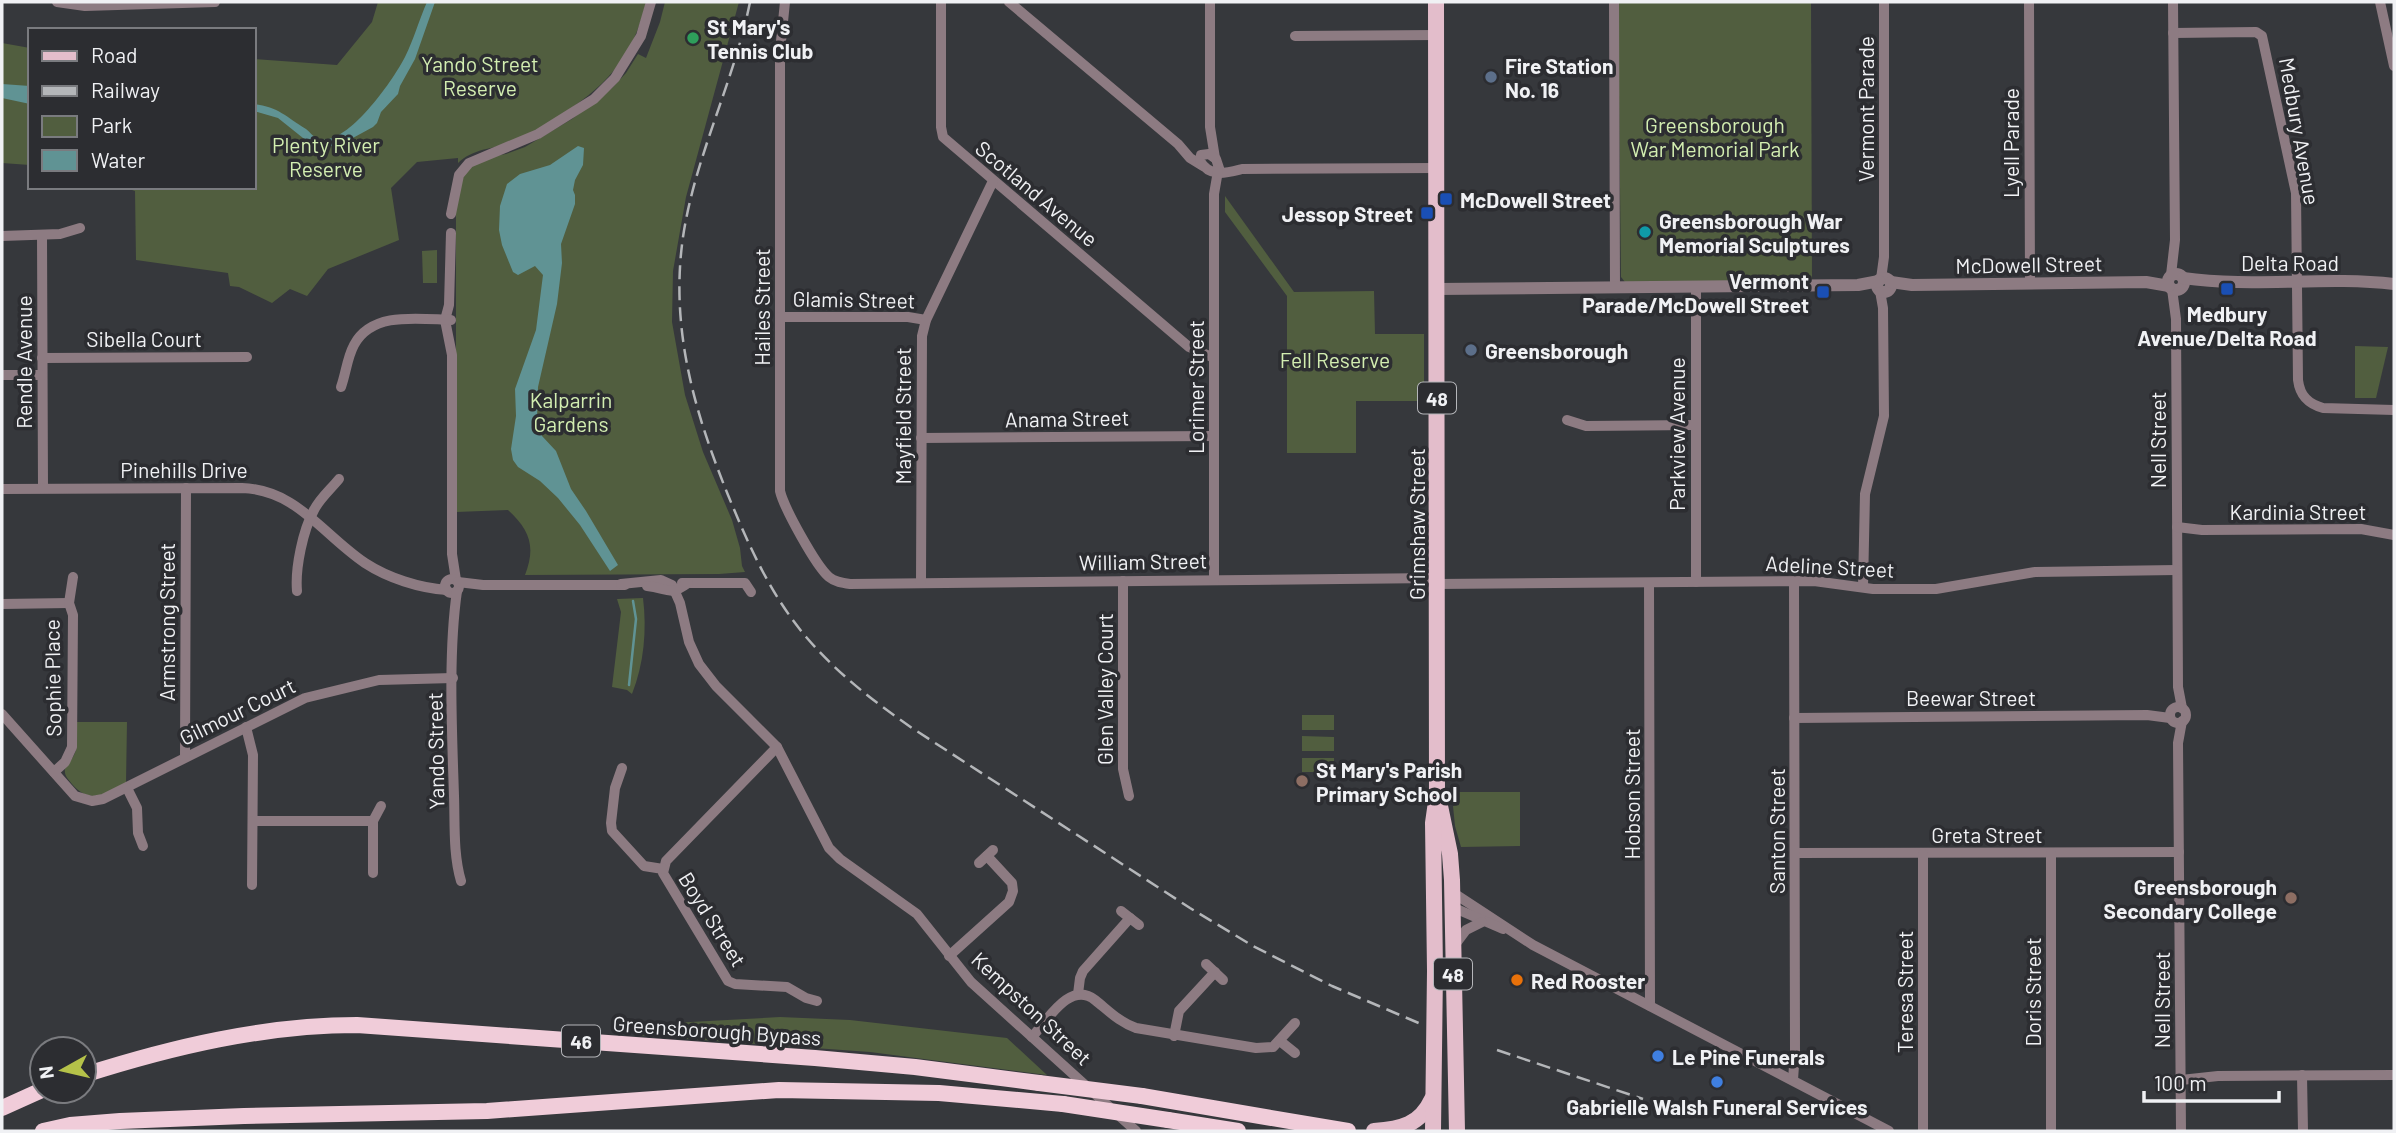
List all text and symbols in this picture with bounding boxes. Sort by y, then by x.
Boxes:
place label: St Mary's Tennis Club [707,14,813,63]
legend [28,28,256,189]
marker: St Mary's Tennis Club [685,30,701,46]
street label: Vermont Parade [1853,36,1878,182]
text: Road [91,42,137,67]
park label: Yando Street Reserve [421,51,539,100]
place label: Fire Station No. 16 [1505,53,1613,102]
street label: Medbury Avenue [2275,55,2325,207]
marker: Fire Station No. 16 [1483,69,1499,85]
text: Railway [91,77,160,102]
street label: Lyell Parade [1998,88,2023,198]
text: Park [91,112,132,137]
park label: Greensborough War Memorial Park [1631,112,1799,161]
park label: Plenty River Reserve [272,132,380,181]
street label: Scotland Avenue [971,135,1103,251]
text: Water [91,147,146,172]
place label: McDowell Street [1460,187,1611,212]
marker: McDowell Street [1438,191,1454,207]
place label: Jessop Street [1282,201,1413,226]
marker: Jessop Street [1419,205,1435,221]
place label: Greensborough War Memorial Sculptures [1659,208,1850,257]
marker: Greensborough War Memorial Sculptures [1637,224,1653,240]
street label: Hailes Street [749,248,774,366]
street label: McDowell Street [1955,250,2103,278]
street label: Delta Road [2241,250,2339,275]
place label: Vermont Parade/McDowell Street [1582,268,1809,317]
marker: Medbury Avenue/Delta Road [2219,281,2235,297]
marker: Vermont Parade/McDowell Street [1815,284,1831,300]
street label: Glamis Street [792,285,916,313]
street label: Rendle Avenue [11,295,36,429]
place label: Medbury Avenue/Delta Road [2137,301,2317,350]
street label: Lorimer Street [1183,320,1208,454]
street label: Sibella Court [86,326,202,351]
place label: Greensborough [1485,338,1628,363]
marker: Greensborough [1463,342,1479,358]
street label: Mayfield Street [890,347,915,485]
park label: Fell Reserve [1280,347,1390,372]
street label: Parkview Avenue [1664,357,1689,511]
road number: 48 [1418,382,1456,414]
park label: Kalparrin Gardens [530,387,612,436]
street label: Nell Street [2145,392,2170,488]
street label: Anama Street [1005,404,1129,432]
street label: Grimshaw Street [1404,448,1429,600]
street label: Pinehills Drive [120,457,248,482]
street label: Kardinia Street [2230,499,2366,524]
street label: Armstrong Street [154,543,179,701]
street label: William Street [1079,547,1207,575]
street label: Adeline Street [1765,550,1895,582]
street label: Glen Valley Court [1092,613,1117,765]
street label: Sophie Place [38,619,66,737]
street label: Gilmour Court [175,672,299,750]
street label: Beewar Street [1906,685,2036,710]
street label: Yando Street [421,692,449,810]
street label: Hobson Street [1619,728,1644,860]
place label: St Mary's Parish Primary School [1316,757,1462,806]
street label: Santon Street [1764,768,1789,894]
marker: St Mary's Parish Primary School [1294,773,1310,789]
street label: Greta Street [1931,822,2043,847]
street label: Boyd Street [674,867,752,971]
place label: Greensborough Secondary College [2103,874,2277,923]
marker: Greensborough Secondary College [2283,890,2299,906]
street label: Teresa Street [1892,931,1917,1053]
street label: Doris Street [2020,937,2045,1047]
street label: Kempston Street [967,946,1097,1070]
street label: Nell Street [2149,952,2174,1048]
road number: 48 [1434,958,1472,990]
place label: Red Rooster [1531,968,1645,993]
marker: Red Rooster [1509,972,1525,988]
street label: Greensborough Bypass [612,1010,822,1050]
road number: 46 [562,1026,600,1056]
north arrow [28,1035,98,1105]
place label: Le Pine Funerals [1672,1044,1825,1069]
marker: Le Pine Funerals [1650,1048,1666,1064]
scale bar [2144,1060,2279,1104]
text: N [33,1065,58,1080]
text: 100 m [2154,1070,2207,1095]
marker: Gabrielle Walsh Funeral Services [1709,1074,1725,1090]
place label: Gabrielle Walsh Funeral Services [1566,1094,1868,1119]

